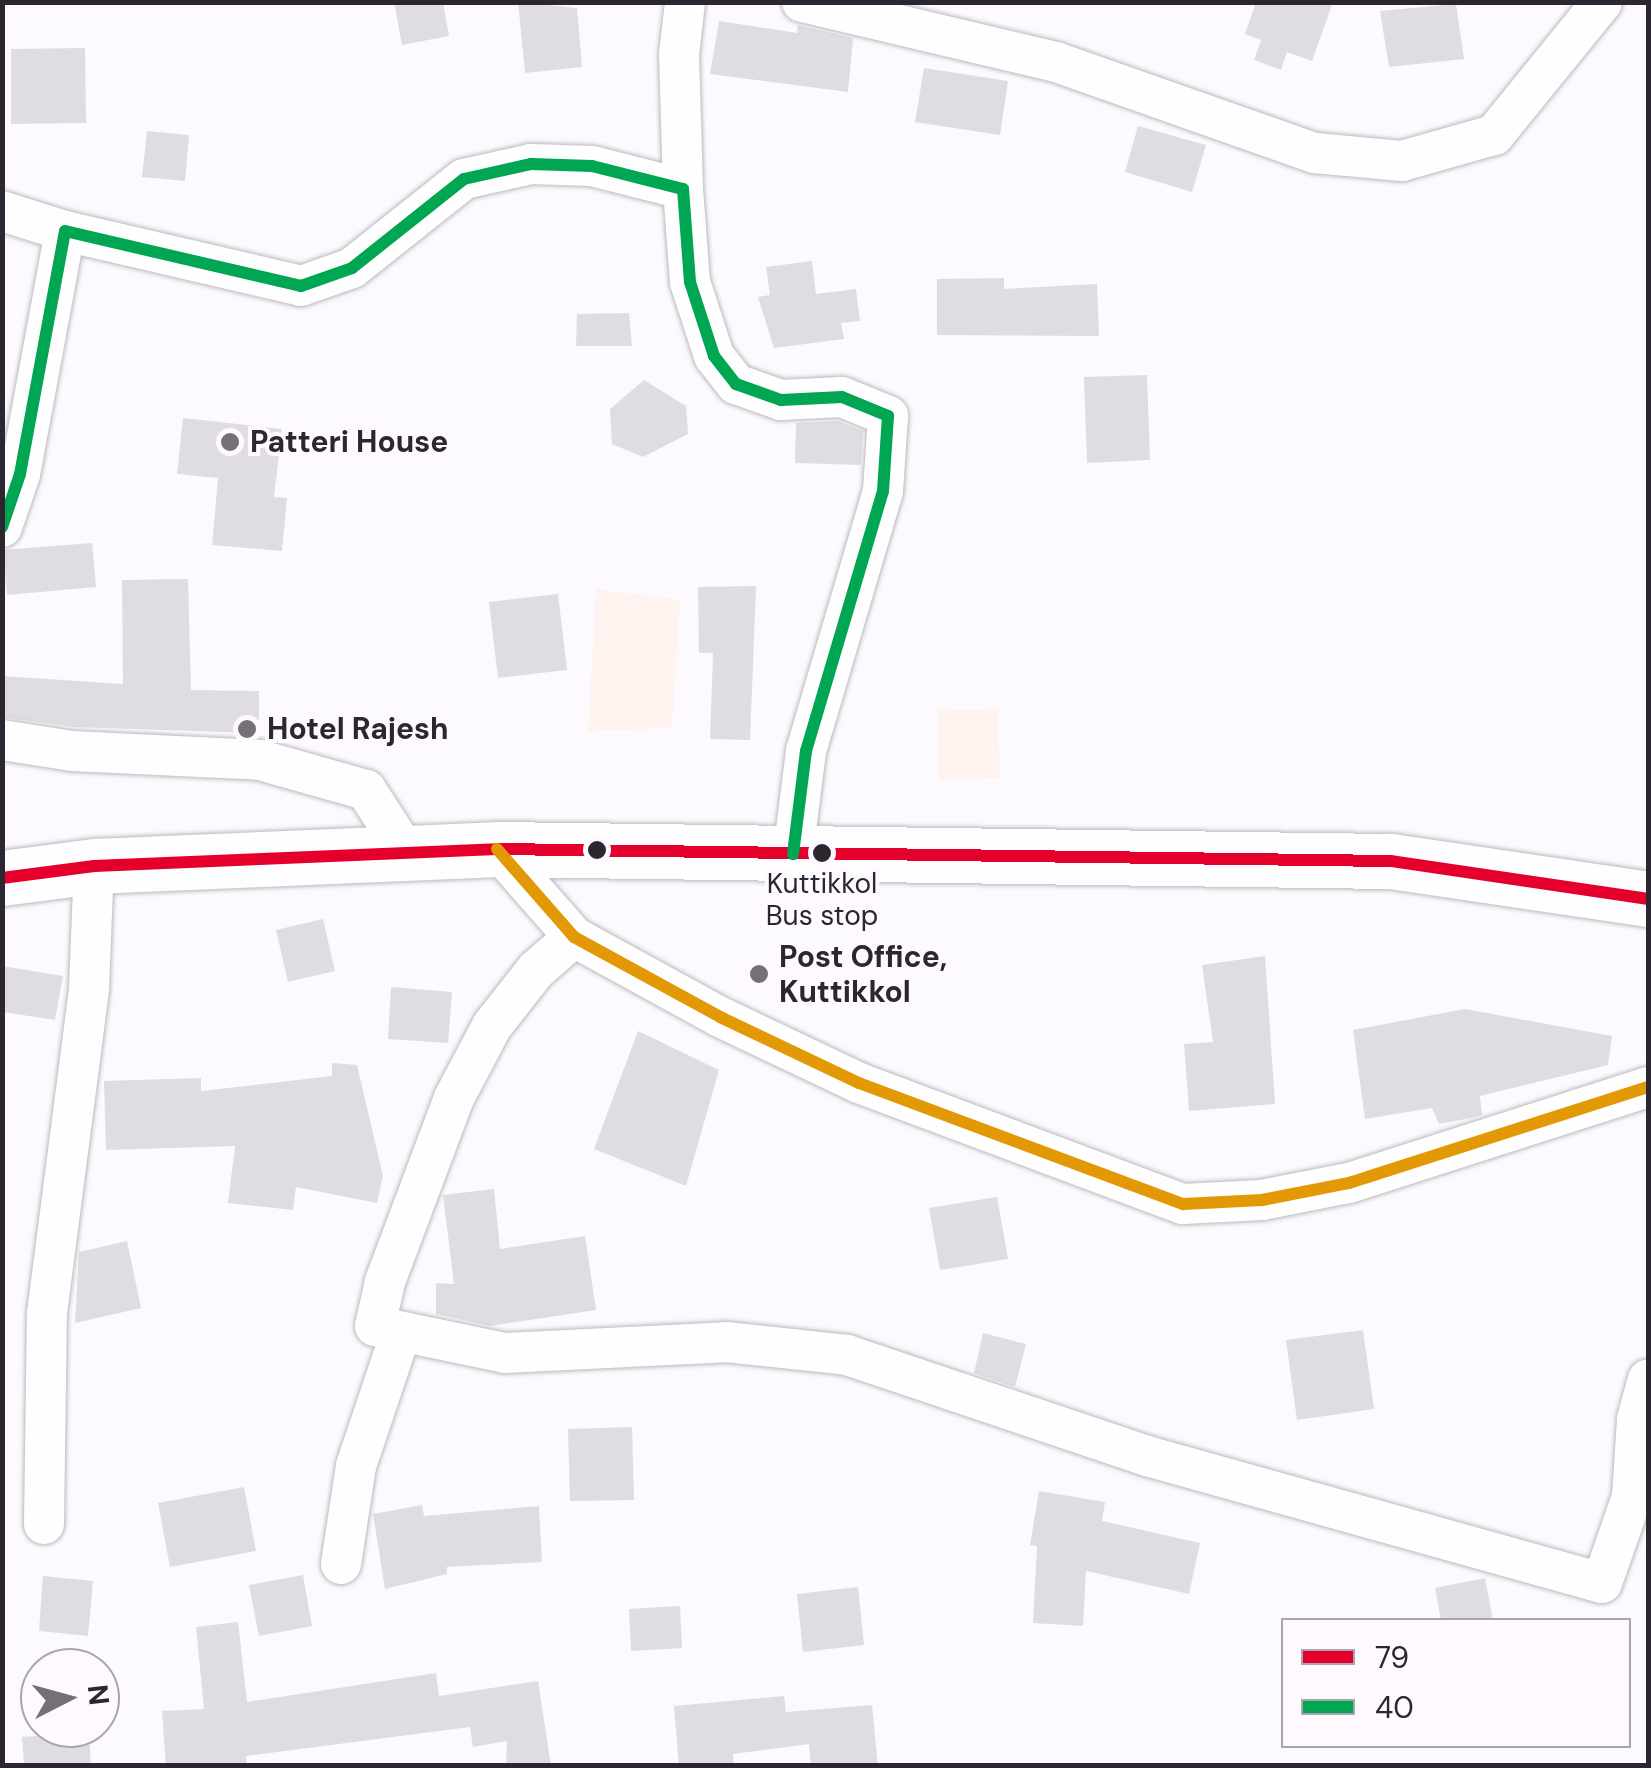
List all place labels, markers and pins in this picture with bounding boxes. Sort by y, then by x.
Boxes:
place label: Patteri House [250,424,448,460]
marker: Patteri House [219,431,241,453]
place label: Hotel Rajesh [267,711,449,747]
marker: Hotel Rajesh [236,718,258,740]
unlabelled marker [587,840,607,860]
marker: Kuttikkol Bus stop [812,843,832,863]
place label: Kuttikkol Bus stop [766,867,878,933]
place label: Post Office, Kuttikkol [779,939,947,1010]
marker: Post Office, Kuttikkol [748,963,770,985]

